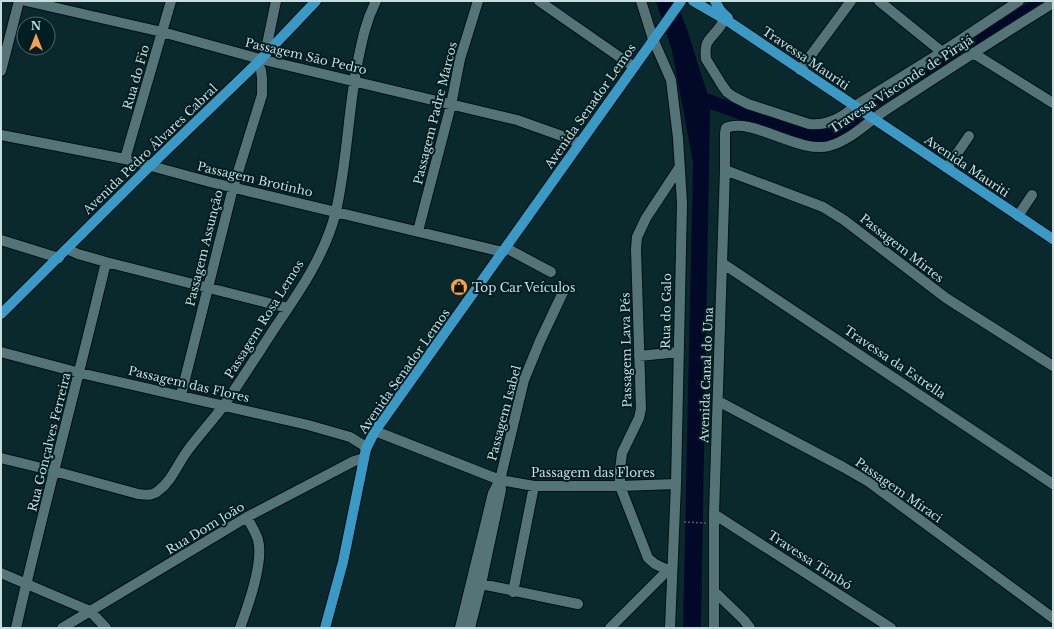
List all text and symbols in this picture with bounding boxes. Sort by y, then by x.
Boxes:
north arrow [16,16,56,56]
text: N [31,19,42,33]
street label: Travessa Mauriti [760,23,852,93]
street label: Travessa Visconde de Pirajá [826,32,976,136]
street label: Passagem São Pedro [244,35,369,77]
street label: Passagem Padre Marcos [410,40,460,186]
street label: Avenida Senador Lemos [541,41,639,172]
street label: Rua do Fio [120,43,152,111]
street label: Avenida Pedro Álvares Cabral [78,80,220,218]
street label: Avenida Mauriti [921,131,1012,200]
street label: Passagem Brotinho [196,158,314,200]
street label: Passagem Assunção [182,188,226,308]
street label: Passagem Mirtes [857,211,947,285]
street label: Passagem Rosa Lemos [221,257,307,381]
street label: Rua do Galo [658,273,674,349]
shop icon: Top Car Veículos [449,277,469,297]
place label: Top Car Veículos [472,280,575,295]
street label: Passagem Lava Pés [617,292,635,408]
street label: Avenida Senador Lemos [355,306,453,437]
street label: Avenida Canal do Una [696,307,716,444]
street label: Travessa da Estrella [841,322,949,402]
street label: Passagem das Flores [127,363,251,405]
street label: Passagem Isabel [484,364,524,462]
street label: Rua Gonçalves Ferreira [24,371,74,513]
street label: Passagem Miraci [853,454,945,526]
street label: Passagem das Flores [531,465,655,480]
street label: Rua Dom João [163,499,247,557]
street label: Travessa Timbó [765,527,855,593]

